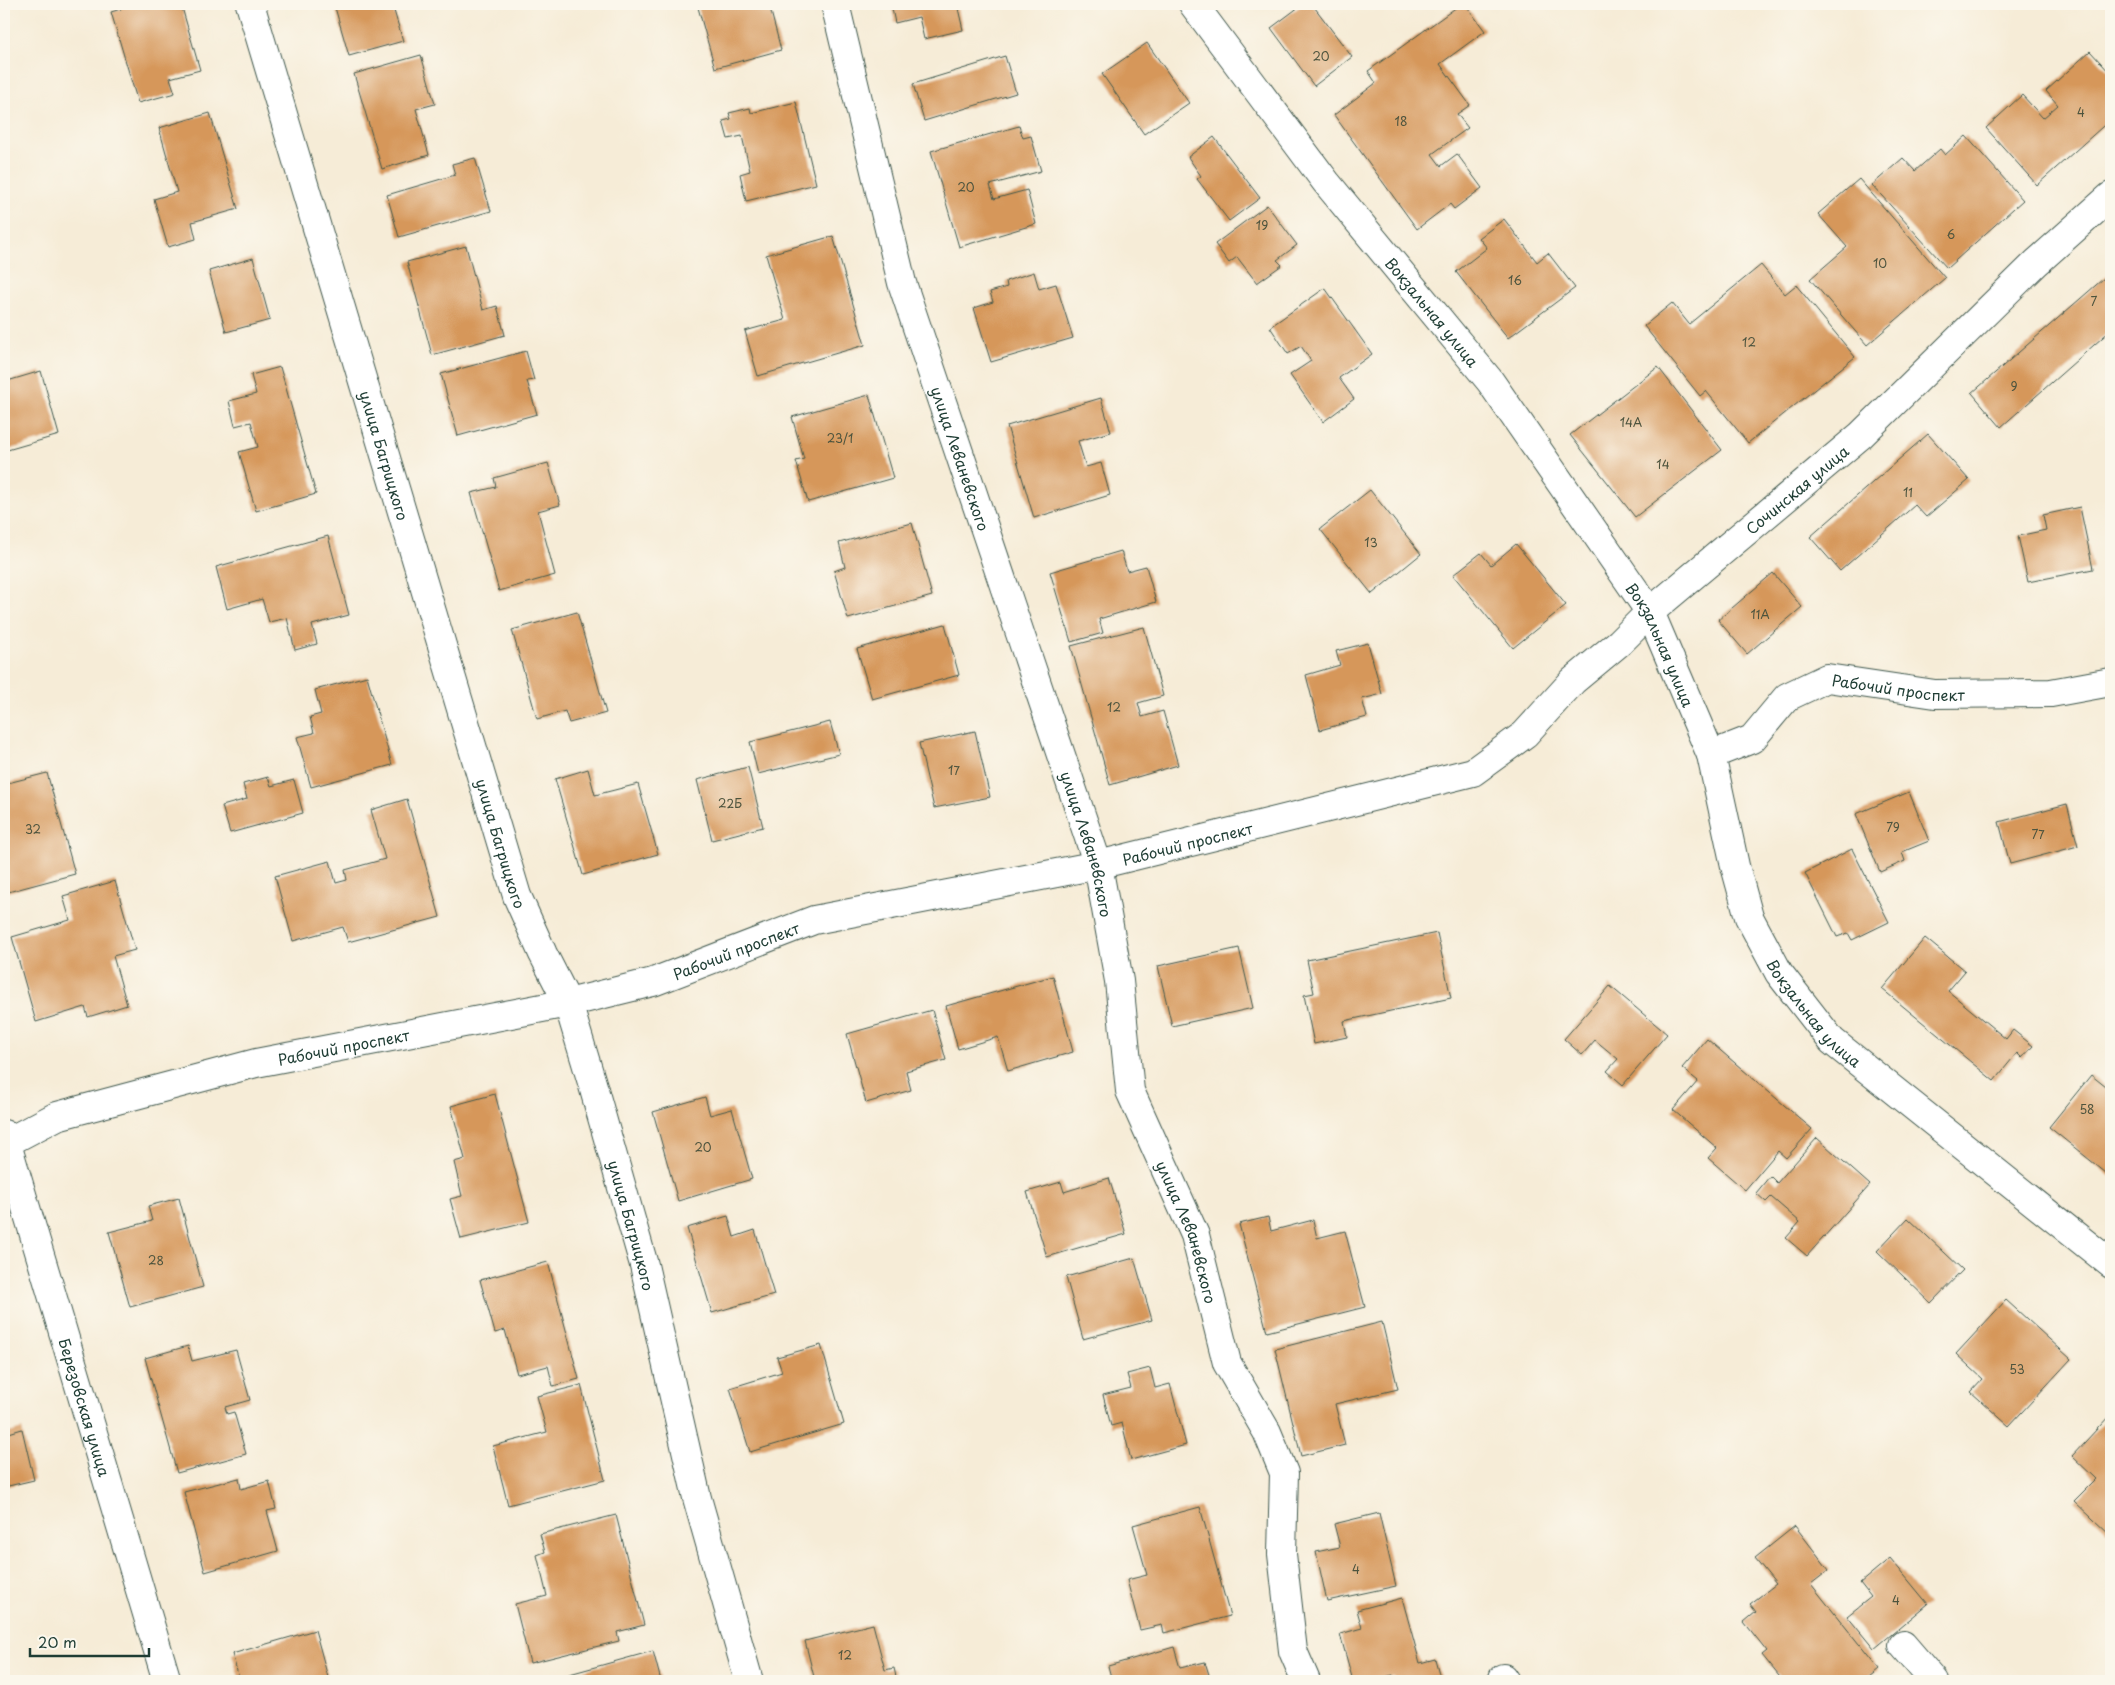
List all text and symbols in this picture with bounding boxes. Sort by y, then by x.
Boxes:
house number: 20 [1312,47,1330,65]
house number: 4 [2077,103,2085,121]
house number: 18 [1395,112,1407,130]
house number: 20 [957,178,975,196]
house number: 19 [1256,216,1268,234]
house number: 6 [1947,225,1955,243]
street label: Вокзальная улица [1381,252,1485,372]
house number: 10 [1873,254,1887,272]
house number: 16 [1508,271,1522,289]
house number: 7 [2091,292,2098,310]
house number: 12 [1742,333,1756,351]
house number: 9 [2010,377,2018,395]
street label: улица Леваневского [926,383,996,534]
street label: улица Багрицкого [355,388,415,523]
house number: 14А [1620,413,1642,431]
house number: 23/1 [827,429,853,447]
street label: Сочинская улица [1740,439,1854,539]
house number: 14 [1656,455,1670,473]
house number: 11 [1903,483,1913,501]
house number: 13 [1364,533,1378,551]
street label: Вокзальная улица [1621,577,1701,711]
house number: 11А [1750,605,1770,623]
street label: Рабочий проспект [1830,667,1965,706]
house number: 12 [1107,698,1121,716]
house number: 17 [948,761,960,779]
street label: улица Леваневского [1056,768,1119,919]
street label: улица Багрицкого [471,775,532,912]
house number: 22Б [718,794,742,812]
street label: Рабочий проспект [1120,815,1256,870]
house number: 79 [1886,818,1900,836]
house number: 32 [25,820,41,838]
house number: 77 [2031,825,2045,843]
street label: Рабочий проспект [669,915,803,985]
street label: Вокзальная улица [1762,955,1867,1072]
street label: Рабочий проспект [276,1022,412,1070]
house number: 58 [2079,1100,2095,1118]
house number: 20 [694,1138,712,1156]
street label: улица Леваневского [1151,1156,1223,1306]
street label: улица Багрицкого [603,1157,661,1293]
house number: 28 [148,1251,164,1269]
street label: Березовская улица [54,1335,117,1480]
house number: 53 [2009,1360,2025,1378]
house number: 4 [1352,1560,1360,1578]
house number: 4 [1892,1591,1900,1609]
scale bar [30,1625,149,1657]
text: 20 m [38,1630,77,1653]
house number: 12 [838,1646,852,1664]

